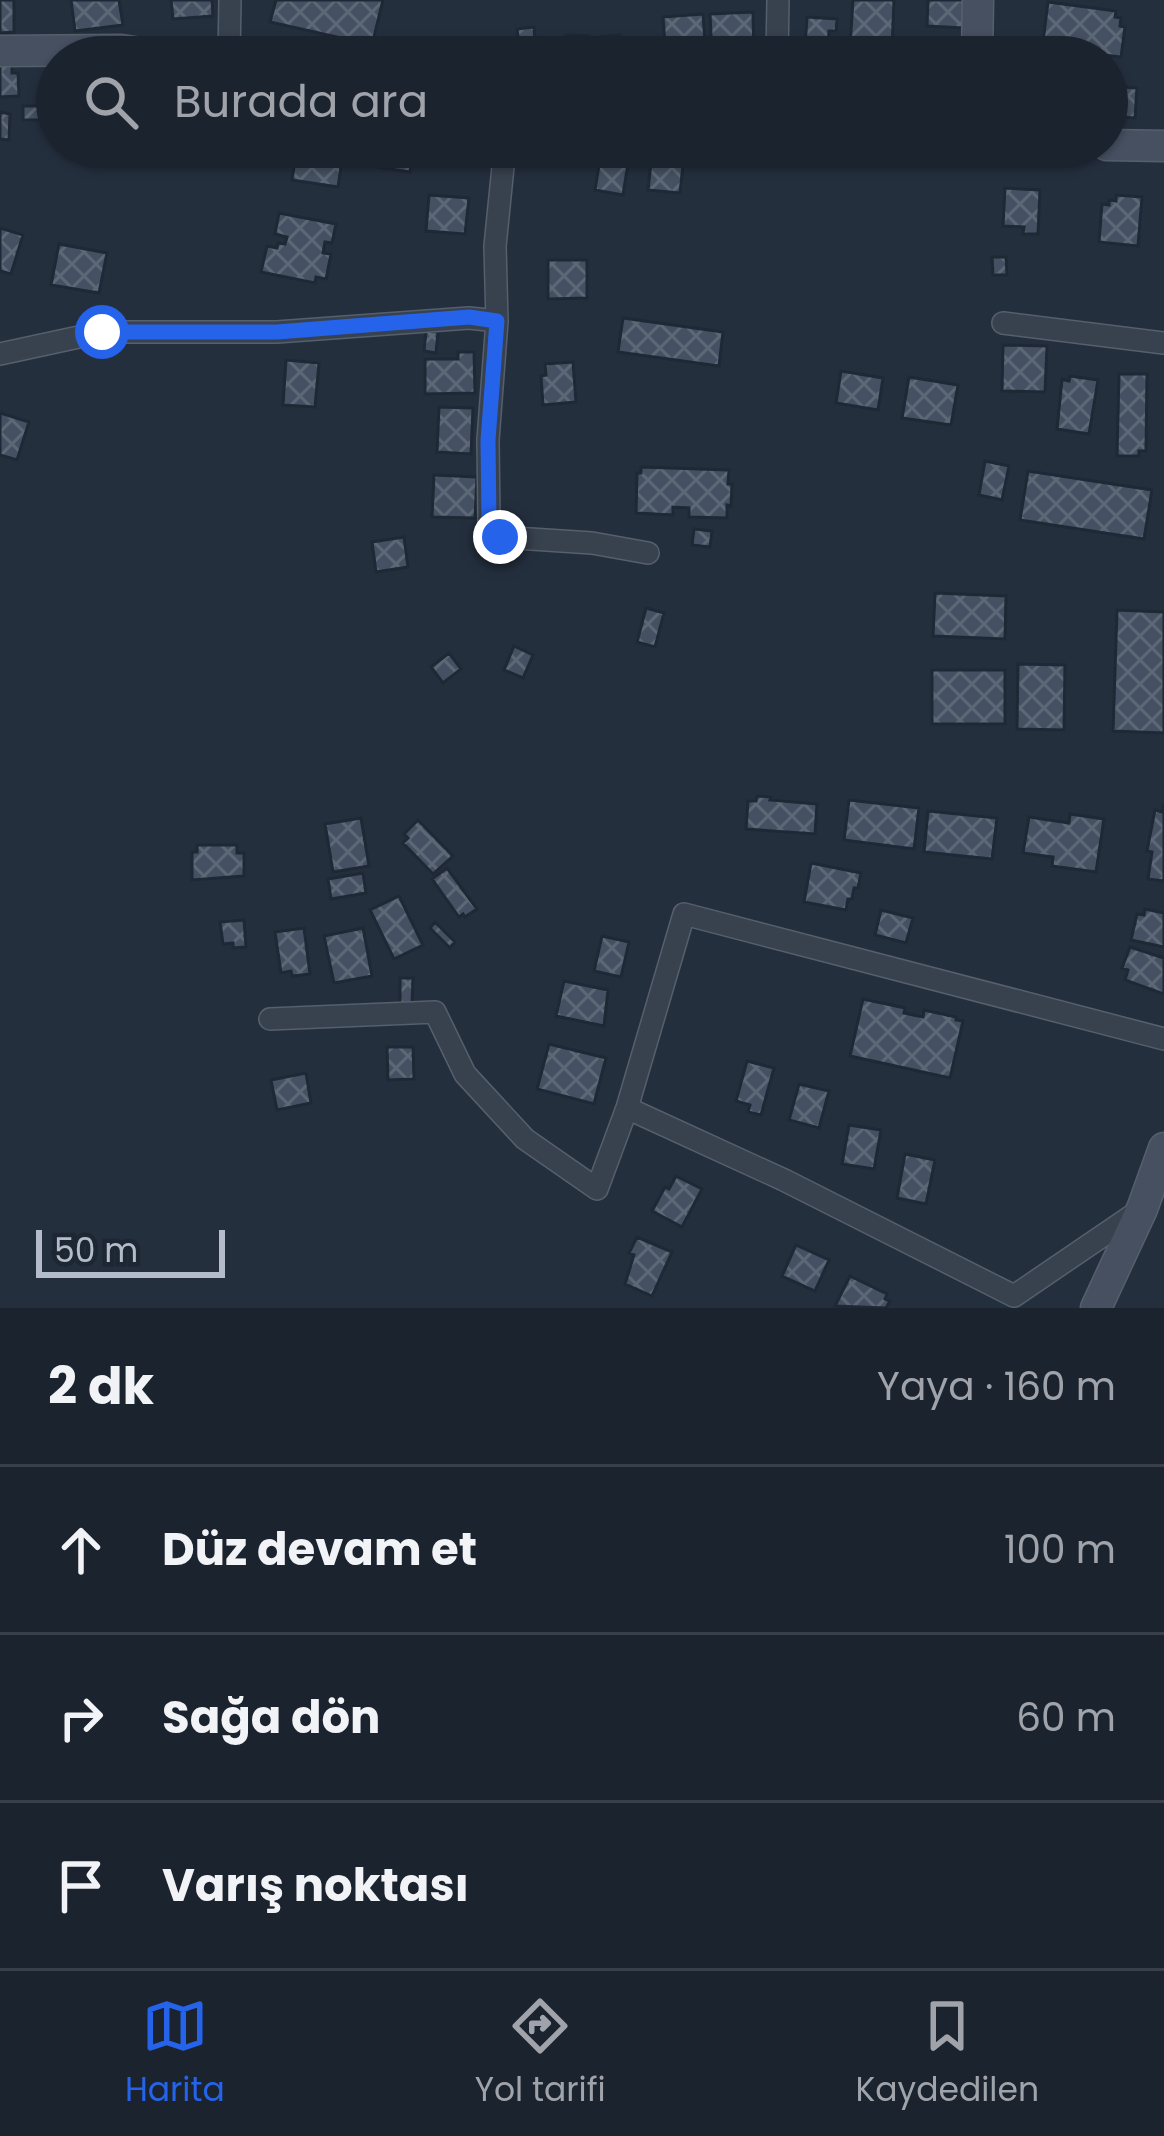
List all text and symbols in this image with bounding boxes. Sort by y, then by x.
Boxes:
search box [36,36,1128,168]
icon: search [78,69,144,135]
text: Burada ara [174,70,428,133]
route start [75,305,129,359]
route end [473,510,527,564]
scale bar [36,1224,225,1277]
text: 50 m [54,1227,138,1274]
text: 2 dk [48,1350,154,1422]
text: Yaya · 160 m [877,1359,1116,1414]
icon: ahead [48,1517,114,1583]
text: Düz devam et [162,1518,477,1581]
text: 100 m [1004,1522,1116,1577]
icon: right [48,1685,114,1751]
text: Sağa dön [162,1686,380,1749]
text: 60 m [1016,1690,1116,1745]
icon: arrive [48,1853,114,1919]
text: Varış noktası [162,1854,469,1917]
tab: Harita [125,1993,225,2115]
tab: Yol tarifi [475,1993,606,2115]
tab: Kaydedilen [856,1993,1039,2115]

